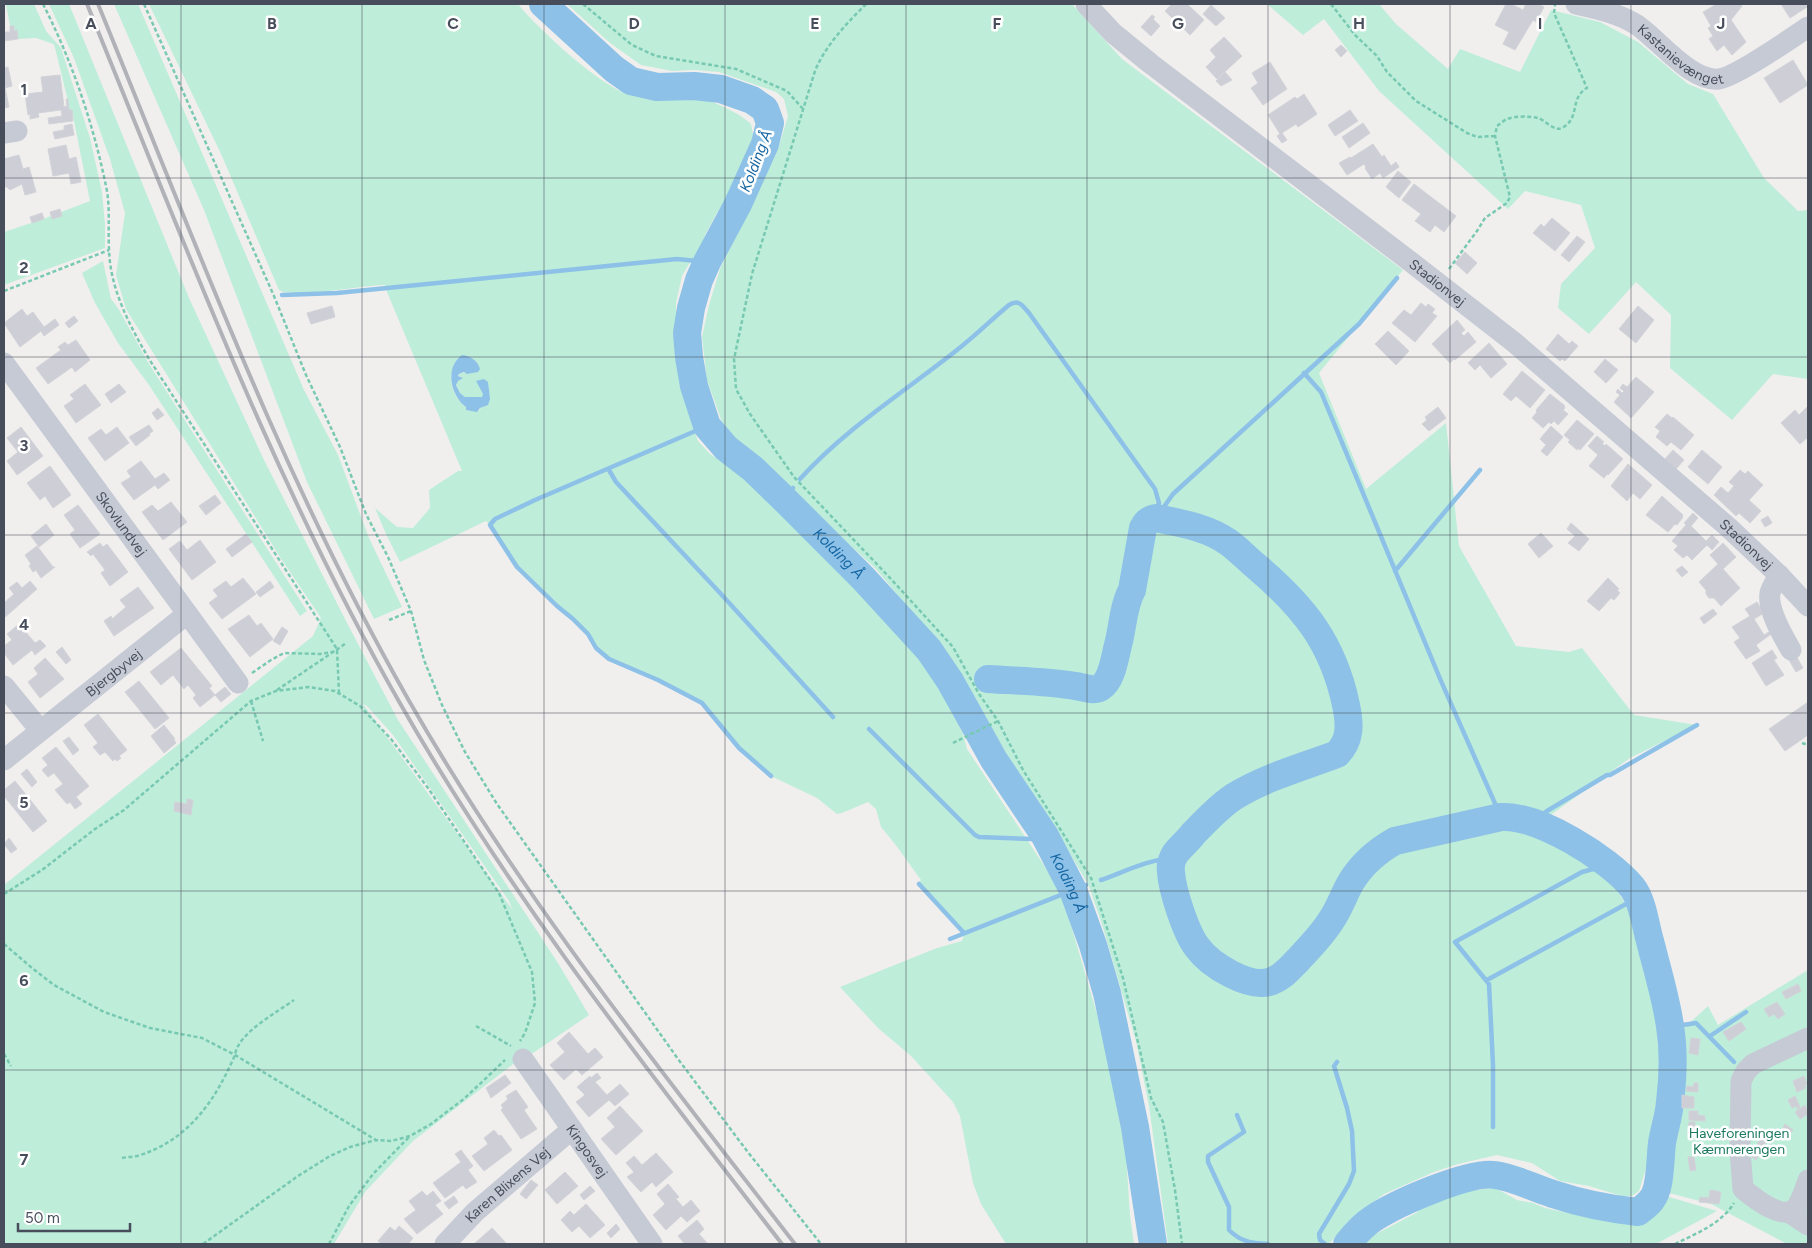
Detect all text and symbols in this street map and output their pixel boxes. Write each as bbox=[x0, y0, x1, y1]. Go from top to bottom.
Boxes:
text: A bbox=[85, 14, 97, 33]
text: B bbox=[267, 14, 277, 33]
text: C bbox=[447, 14, 459, 33]
text: D bbox=[628, 14, 640, 33]
text: E bbox=[810, 14, 820, 33]
text: F bbox=[993, 14, 1002, 33]
text: G bbox=[1172, 14, 1184, 33]
text: H bbox=[1353, 14, 1365, 33]
text: I bbox=[1538, 14, 1542, 33]
text: J bbox=[1717, 14, 1725, 33]
street label: Kastanievænget bbox=[1634, 21, 1725, 88]
text: 1 bbox=[21, 80, 27, 99]
water label: Kolding Å bbox=[736, 128, 776, 194]
street label: Stadionvej bbox=[1405, 256, 1469, 310]
text: 2 bbox=[19, 258, 29, 277]
text: 3 bbox=[20, 436, 29, 455]
street label: Skovlundvej bbox=[92, 488, 150, 560]
street label: Stadionvej bbox=[1716, 516, 1776, 574]
water label: Kolding Å bbox=[809, 524, 868, 583]
text: 4 bbox=[19, 615, 29, 634]
street label: Bjergbyvej bbox=[82, 646, 145, 701]
text: 5 bbox=[19, 793, 29, 812]
water label: Kolding Å bbox=[1046, 850, 1090, 916]
text: 6 bbox=[19, 971, 29, 990]
street label: Kingosvej bbox=[562, 1121, 611, 1181]
park label: Haveforeningen Kæmnerengen bbox=[1689, 1125, 1789, 1158]
street label: Karen Blixens Vej bbox=[461, 1144, 553, 1226]
text: 7 bbox=[20, 1150, 29, 1169]
scale bar bbox=[18, 1200, 130, 1232]
text: 50 m bbox=[25, 1209, 60, 1227]

